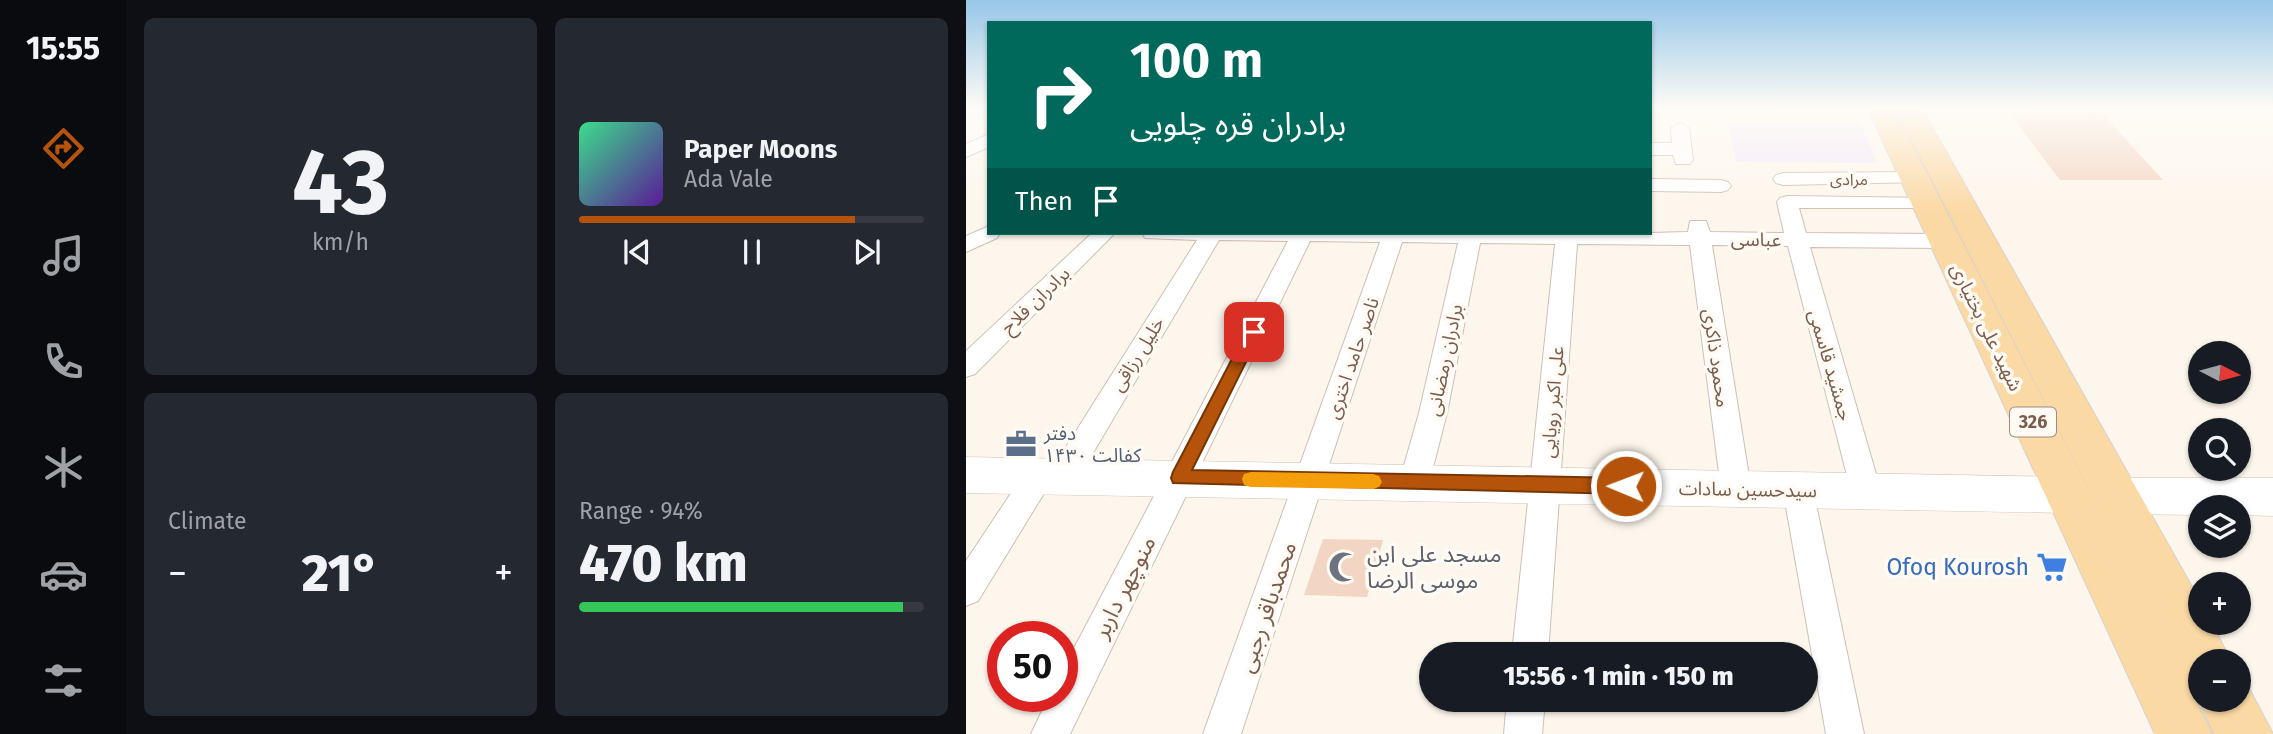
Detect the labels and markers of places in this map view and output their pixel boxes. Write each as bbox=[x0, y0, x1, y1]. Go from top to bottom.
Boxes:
pin bbox=[1224, 302, 1284, 362]
place label: دفتر کفالت ۱۴۳۰ bbox=[1043, 422, 1142, 467]
office icon: دفتر کفالت ۱۴۳۰ bbox=[1004, 427, 1038, 461]
place label: مسجد علی ابن موسی الرضا bbox=[1367, 540, 1502, 594]
mosque icon: مسجد علی ابن موسی الرضا bbox=[1327, 550, 1361, 584]
supermarket icon: Ofoq Kourosh bbox=[2035, 550, 2069, 584]
place label: Ofoq Kourosh bbox=[1886, 553, 2029, 581]

